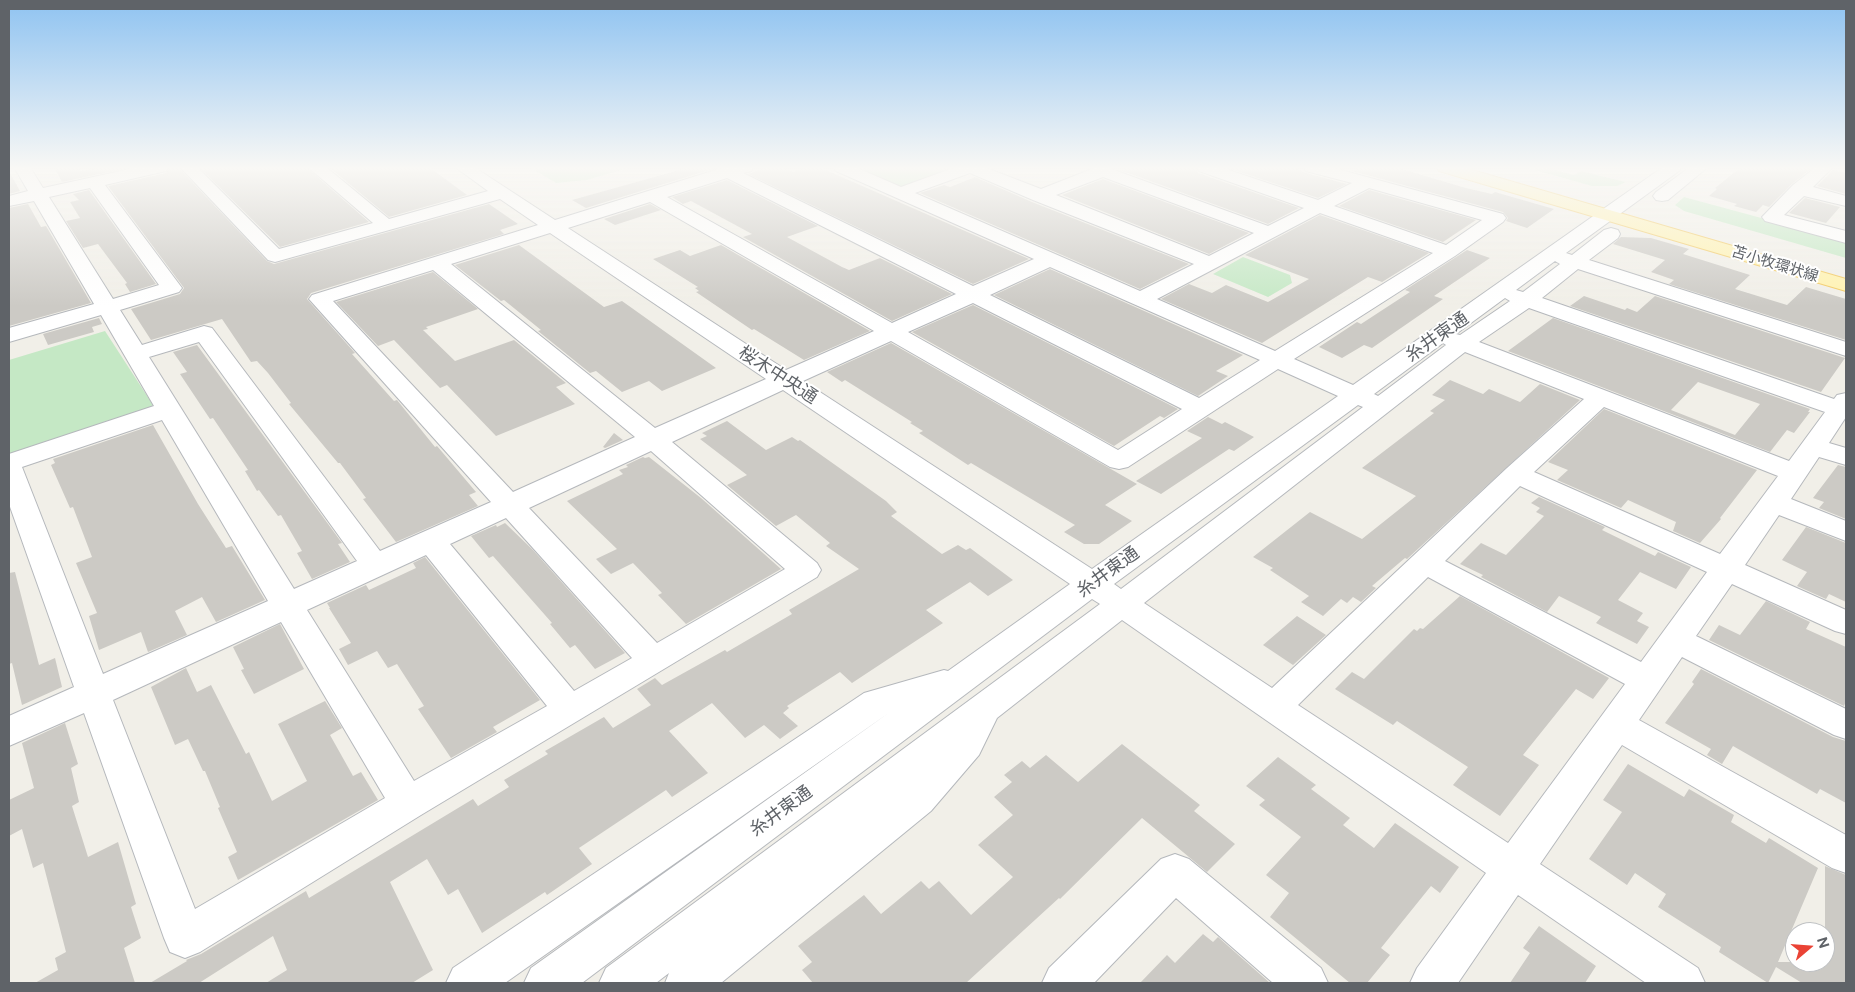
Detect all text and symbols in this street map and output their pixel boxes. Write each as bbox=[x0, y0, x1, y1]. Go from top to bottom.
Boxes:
street label: 苫小牧環状線 bbox=[1729, 242, 1821, 286]
street label: 糸井東通 bbox=[1401, 308, 1473, 366]
street label: 桜木中央通 bbox=[734, 341, 822, 409]
street label: 糸井東通 bbox=[1073, 542, 1143, 602]
street label: 糸井東通 bbox=[746, 781, 816, 841]
north arrow bbox=[1785, 922, 1835, 972]
text: N bbox=[1814, 935, 1833, 950]

